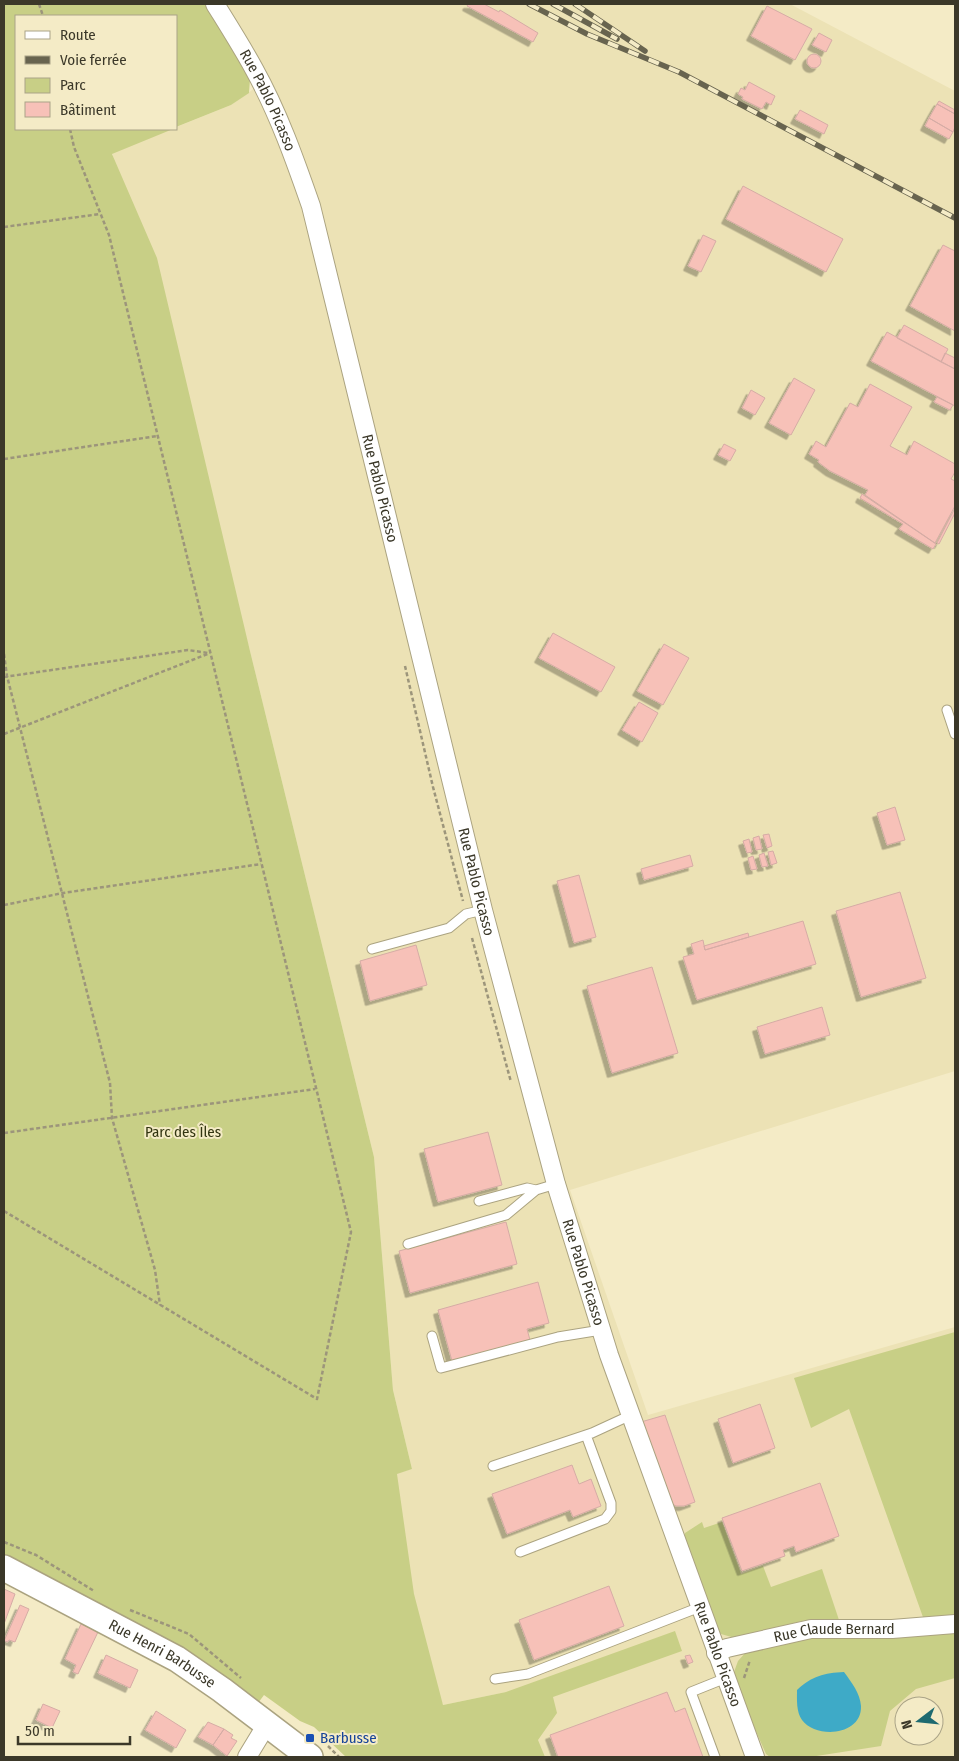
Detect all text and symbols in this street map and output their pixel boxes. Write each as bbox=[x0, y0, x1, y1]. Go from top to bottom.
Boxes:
legend bbox=[15, 15, 178, 130]
text: Route bbox=[60, 26, 96, 44]
street label: Rue Pablo Picasso bbox=[236, 46, 299, 154]
text: Voie ferrée bbox=[60, 51, 127, 69]
text: Parc bbox=[60, 76, 86, 94]
text: Bâtiment bbox=[60, 101, 116, 119]
street label: Rue Pablo Picasso bbox=[358, 433, 402, 544]
street label: Rue Pablo Picasso bbox=[454, 826, 498, 938]
park label: Parc des Îles bbox=[145, 1123, 221, 1141]
street label: Rue Pablo Picasso bbox=[558, 1217, 608, 1328]
street label: Rue Pablo Picasso bbox=[690, 1599, 745, 1709]
street label: Rue Henri Barbusse bbox=[106, 1616, 219, 1692]
street label: Rue Claude Bernard bbox=[772, 1620, 895, 1646]
north arrow bbox=[894, 1696, 944, 1746]
scale bar bbox=[18, 1714, 130, 1746]
text: N bbox=[898, 1718, 916, 1731]
text: 50 m bbox=[25, 1722, 55, 1740]
place label: Barbusse bbox=[320, 1729, 377, 1747]
marker: Barbusse bbox=[304, 1732, 316, 1744]

